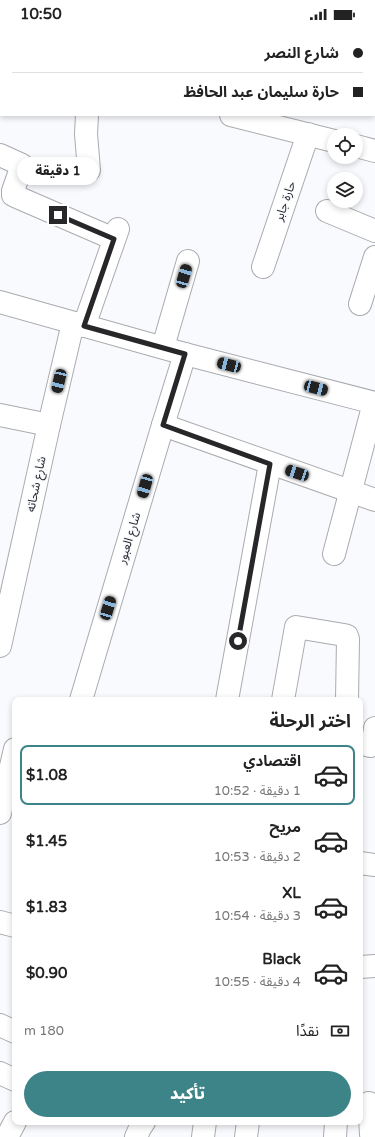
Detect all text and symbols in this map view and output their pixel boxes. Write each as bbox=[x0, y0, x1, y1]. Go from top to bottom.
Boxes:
text: 10:50 bbox=[20, 5, 62, 23]
text: شارع النصر bbox=[265, 44, 339, 62]
text: حارة سليمان عبد الحافظ bbox=[183, 83, 339, 101]
map controls bbox=[327, 128, 363, 208]
button: locate bbox=[327, 128, 363, 164]
callout: 1 دقيقة bbox=[17, 157, 99, 185]
text: 1 دقيقة bbox=[35, 163, 81, 179]
button: layers bbox=[327, 172, 363, 208]
street label: حارة جابر bbox=[271, 179, 298, 224]
route end bbox=[49, 206, 67, 224]
car bbox=[175, 263, 193, 289]
car bbox=[216, 356, 242, 374]
car bbox=[50, 368, 68, 394]
car bbox=[303, 379, 329, 397]
street label: شارع شحاته bbox=[23, 455, 51, 513]
car bbox=[284, 464, 310, 482]
car bbox=[136, 473, 154, 499]
street label: شارع العبور bbox=[114, 511, 145, 567]
car bbox=[99, 595, 117, 621]
route start bbox=[229, 632, 247, 650]
text: اختر الرحلة bbox=[269, 710, 351, 732]
text: اقتصادي bbox=[243, 752, 301, 770]
icon: car bbox=[313, 757, 349, 793]
text: $1.08 bbox=[26, 766, 67, 784]
text: 1 دقيقة · 10:52 bbox=[214, 783, 301, 799]
text: مريح bbox=[269, 818, 301, 836]
icon: car bbox=[313, 823, 349, 859]
text: $1.45 bbox=[26, 832, 67, 850]
text: 2 دقيقة · 10:53 bbox=[214, 849, 301, 865]
text: XL bbox=[282, 884, 301, 902]
icon: car bbox=[313, 889, 349, 925]
text: $1.83 bbox=[26, 898, 67, 916]
text: 3 دقيقة · 10:54 bbox=[214, 908, 301, 924]
text: Black bbox=[262, 950, 301, 968]
icon: car bbox=[313, 955, 349, 991]
text: $0.90 bbox=[26, 964, 67, 982]
text: 4 دقيقة · 10:55 bbox=[214, 974, 301, 990]
icon: cash bbox=[329, 1020, 351, 1042]
text: نقدًا bbox=[296, 1022, 319, 1040]
text: 180 m bbox=[24, 1023, 64, 1039]
button: تأكيد bbox=[24, 1071, 351, 1117]

